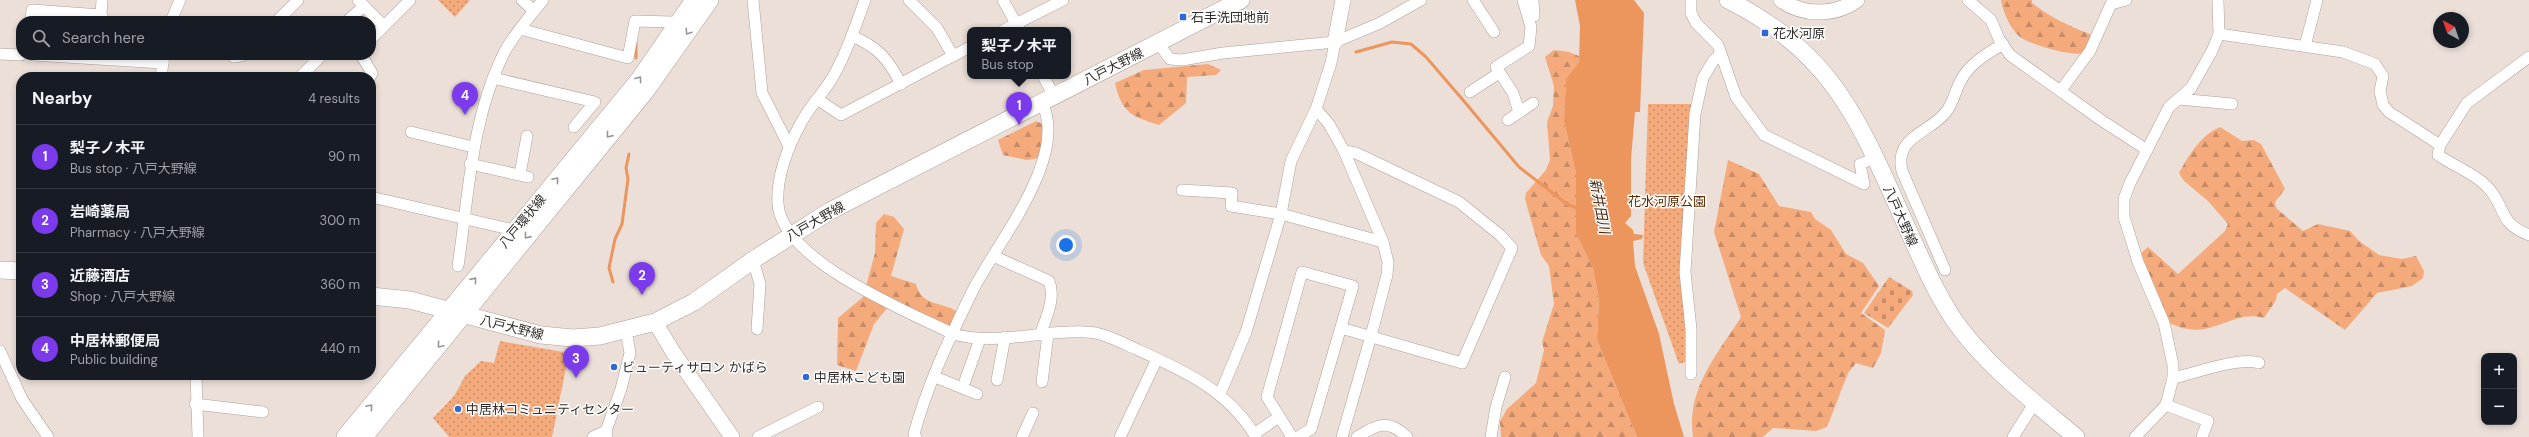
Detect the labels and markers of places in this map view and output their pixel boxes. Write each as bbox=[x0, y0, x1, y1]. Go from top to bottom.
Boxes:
place label: 石手洗団地前 bbox=[1191, 9, 1269, 26]
marker: 石手洗団地前 bbox=[1178, 12, 1188, 22]
place label: 花水河原 bbox=[1773, 25, 1825, 42]
marker: 花水河原 bbox=[1760, 28, 1770, 38]
pin: 4 bbox=[452, 82, 478, 115]
pin: 1 bbox=[1006, 92, 1032, 125]
pin: 2 bbox=[629, 262, 655, 295]
pin: 3 bbox=[563, 345, 589, 378]
place label: ビューティサロン かばら bbox=[622, 359, 768, 376]
marker: ビューティサロン かばら bbox=[609, 362, 619, 372]
place label: 中居林こども園 bbox=[814, 369, 905, 386]
marker: 中居林こども園 bbox=[801, 372, 811, 382]
place label: 中居林コミュニティセンター bbox=[466, 401, 634, 418]
marker: 中居林コミュニティセンター bbox=[453, 404, 463, 414]

